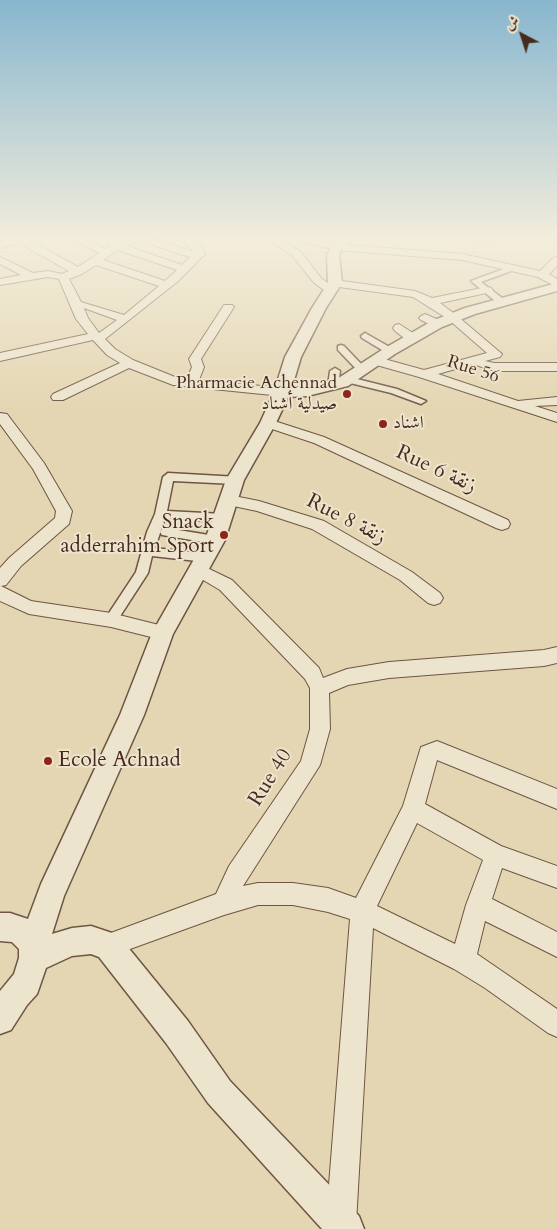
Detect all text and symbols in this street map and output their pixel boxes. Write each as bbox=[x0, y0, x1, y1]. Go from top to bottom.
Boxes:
north arrow bbox=[497, 10, 547, 60]
text: ش bbox=[501, 11, 523, 35]
street label: Rue 56 bbox=[444, 351, 502, 389]
place label: Pharmacie Achennad صيدلية أشناد bbox=[176, 373, 337, 416]
marker: Pharmacie Achennad صيدلية أشناد bbox=[341, 388, 353, 400]
place label: اشناد bbox=[393, 413, 424, 435]
marker: اشناد bbox=[377, 418, 389, 430]
street label: Rue 6 زنقة bbox=[392, 440, 480, 500]
street label: Rue 8 زنقة bbox=[302, 489, 390, 551]
place label: Snack adderrahim Sport bbox=[60, 510, 214, 560]
marker: Snack adderrahim Sport bbox=[218, 529, 230, 541]
street label: Rue 40 bbox=[244, 745, 298, 811]
place label: Ecole Achnad bbox=[58, 748, 181, 774]
marker: Ecole Achnad bbox=[42, 755, 54, 767]

